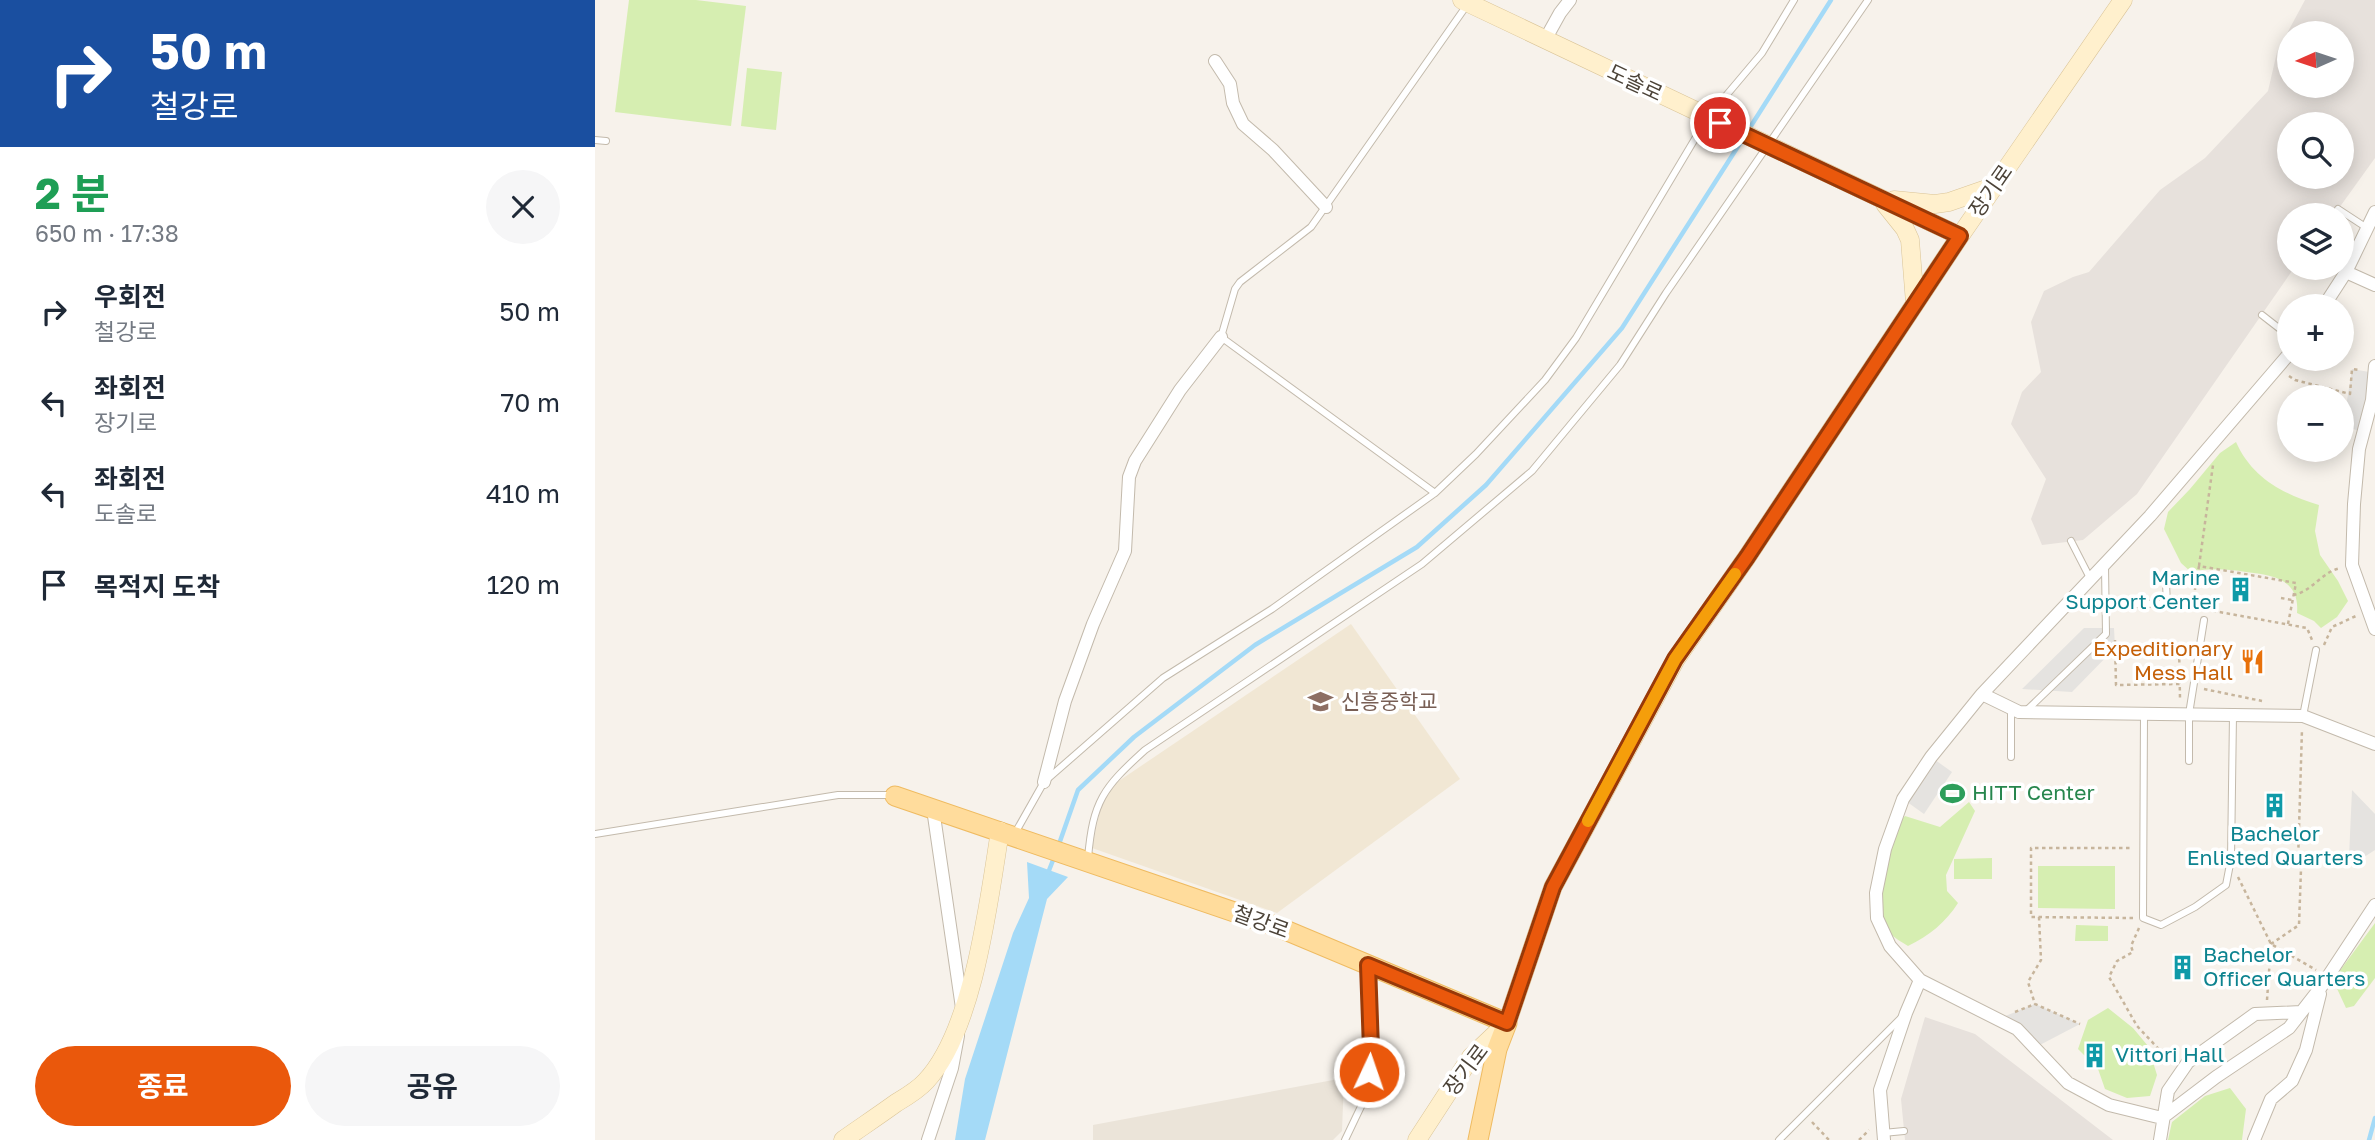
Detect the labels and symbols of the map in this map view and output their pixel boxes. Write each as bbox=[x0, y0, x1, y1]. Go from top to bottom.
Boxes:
north arrow bbox=[2277, 21, 2354, 98]
street label: 도솔로 bbox=[1604, 58, 1667, 106]
pin bbox=[1690, 93, 1750, 153]
street label: 장기로 bbox=[1963, 159, 2017, 222]
place label: Marine Support Center bbox=[2065, 564, 2220, 614]
building icon: Marine Support Center bbox=[2226, 576, 2254, 604]
place label: Expeditionary Mess Hall bbox=[2093, 635, 2233, 685]
restaurant icon: Expeditionary Mess Hall bbox=[2239, 647, 2267, 675]
school or university icon: 신흥중학교 bbox=[1307, 688, 1335, 716]
place label: 신흥중학교 bbox=[1341, 688, 1438, 714]
sports icon: HITT Center bbox=[1938, 779, 1966, 807]
place label: HITT Center bbox=[1972, 779, 2095, 805]
building icon: Bachelor Enlisted Quarters bbox=[2261, 791, 2289, 819]
place label: Bachelor Enlisted Quarters bbox=[2187, 820, 2363, 870]
street label: 철강로 bbox=[1230, 899, 1293, 943]
place label: Bachelor Officer Quarters bbox=[2203, 941, 2365, 991]
building icon: Bachelor Officer Quarters bbox=[2169, 953, 2197, 981]
position arrow bbox=[1332, 1035, 1406, 1109]
street label: 장기로 bbox=[1437, 1038, 1493, 1100]
building icon: Vittori Hall bbox=[2081, 1041, 2109, 1069]
place label: Vittori Hall bbox=[2115, 1041, 2224, 1067]

